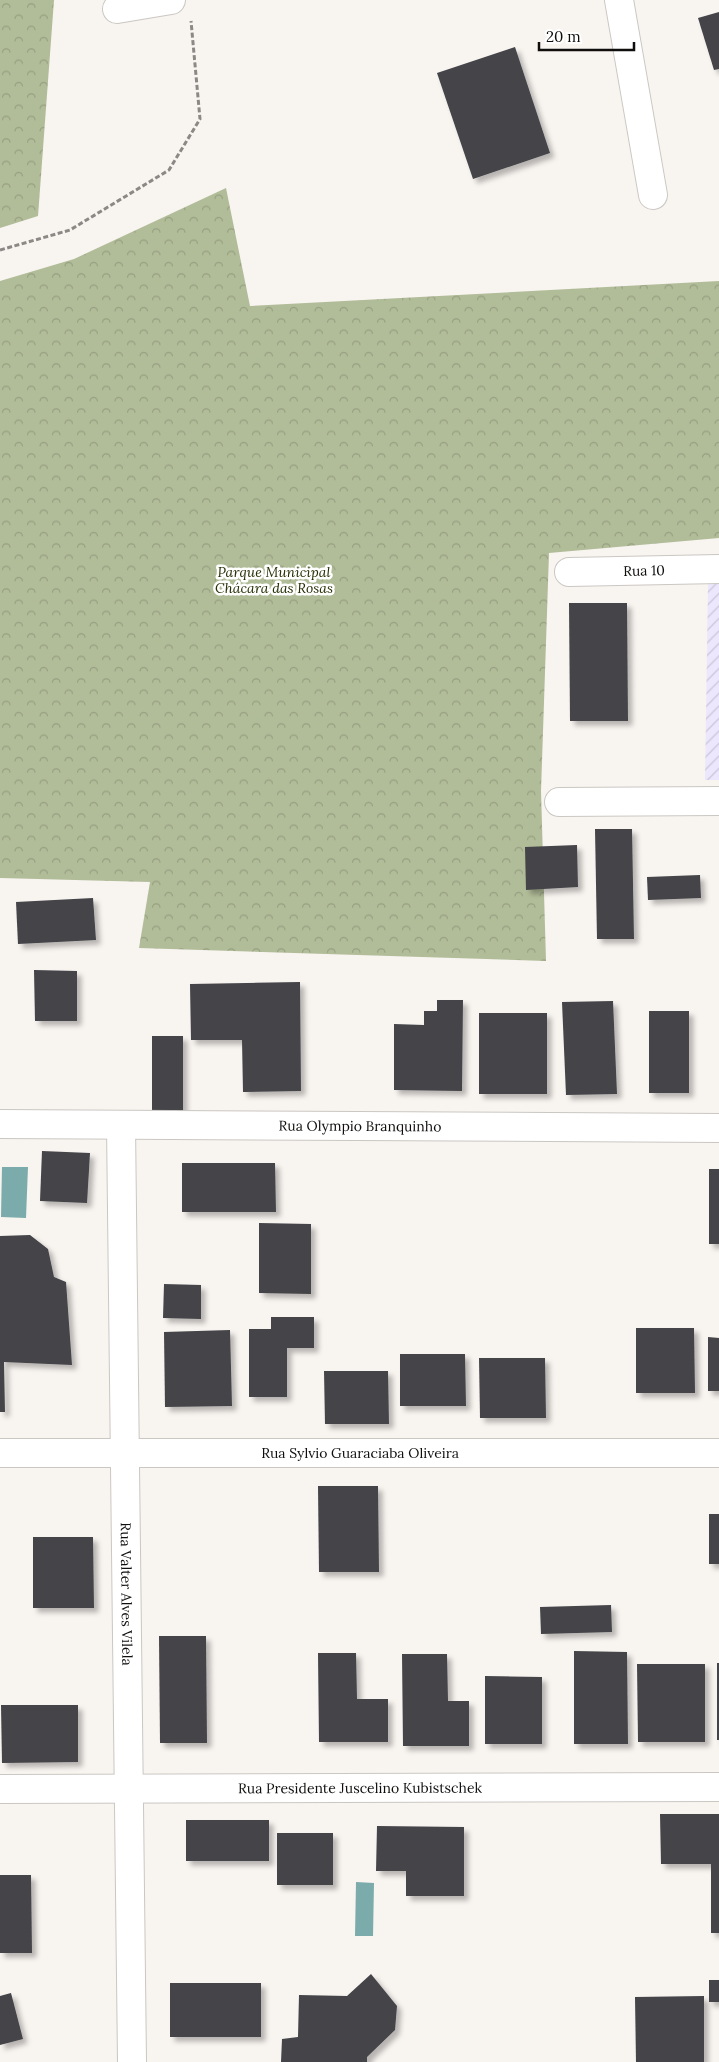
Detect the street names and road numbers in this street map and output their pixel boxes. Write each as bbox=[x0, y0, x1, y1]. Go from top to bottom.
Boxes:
street label: Rua 10 bbox=[623, 561, 665, 580]
street label: Rua Olympio Branquinho bbox=[279, 1117, 441, 1135]
street label: Rua Sylvio Guaraciaba Oliveira bbox=[261, 1444, 459, 1462]
street label: Rua Valter Alves Vilela bbox=[117, 1522, 136, 1666]
street label: Rua Presidente Juscelino Kubistschek bbox=[238, 1779, 483, 1797]

